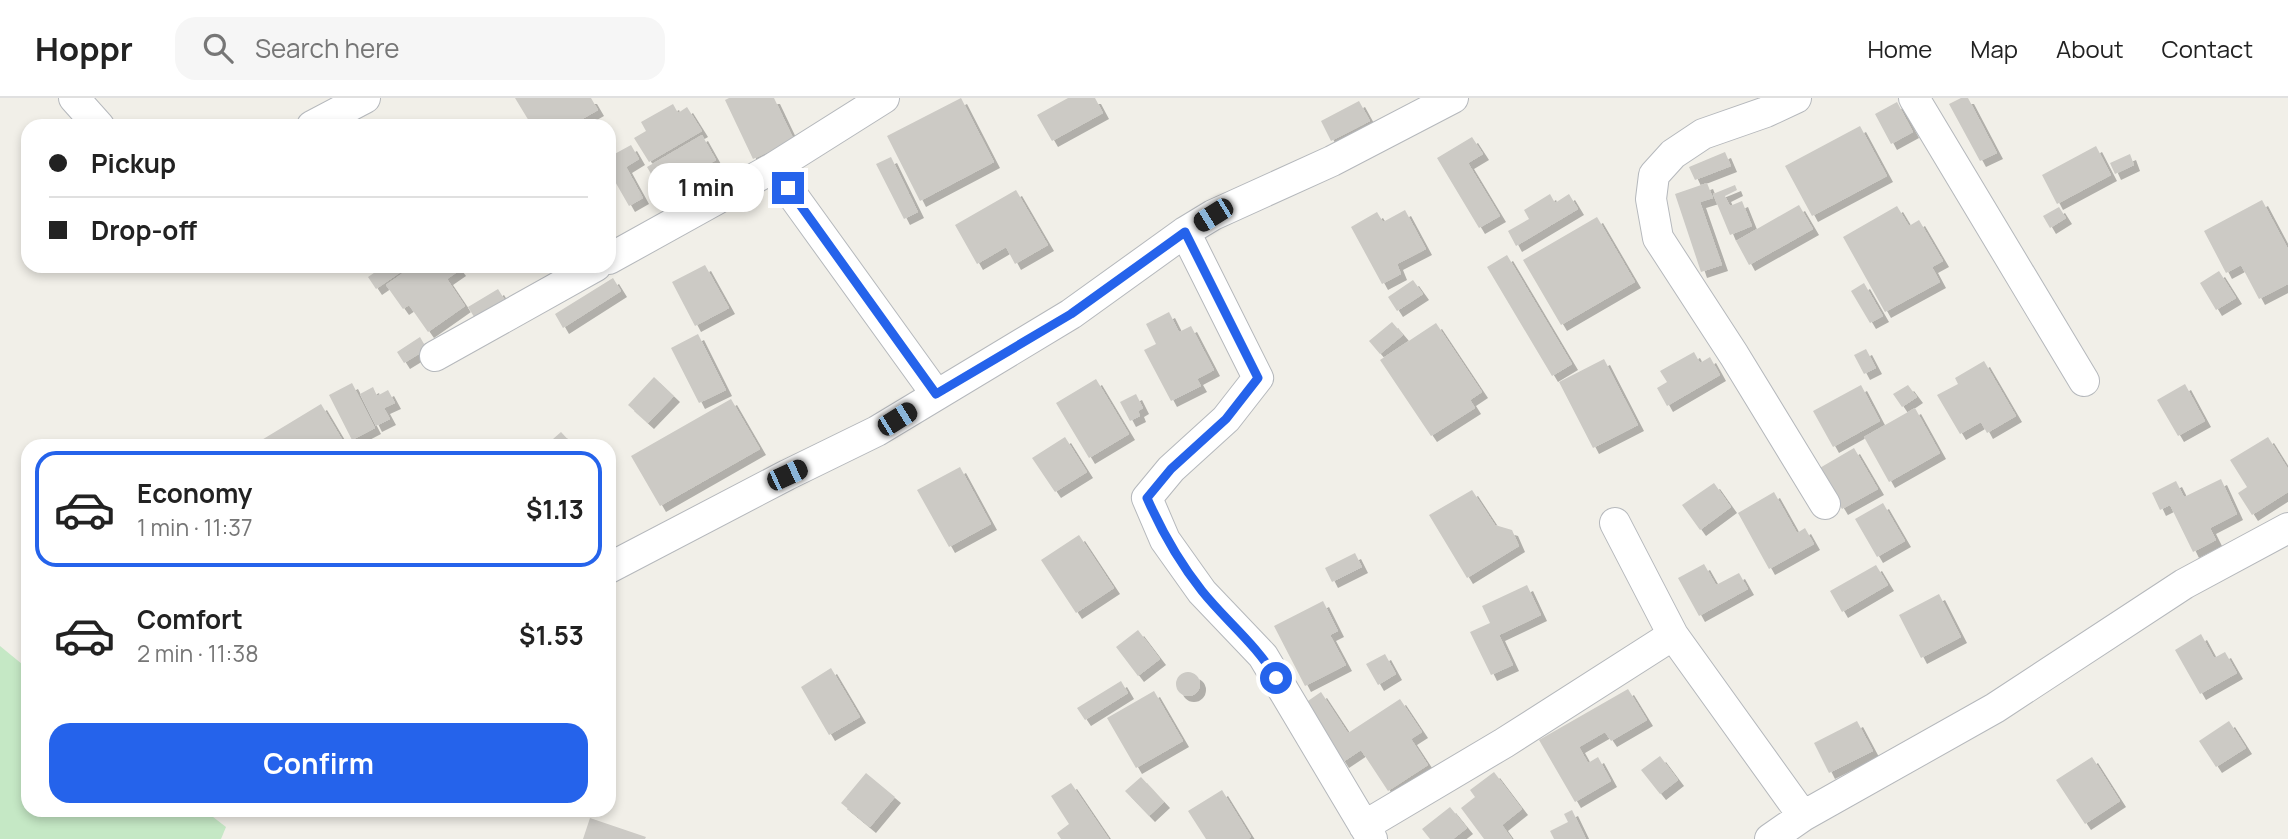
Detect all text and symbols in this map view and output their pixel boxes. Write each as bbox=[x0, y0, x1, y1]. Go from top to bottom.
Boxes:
search box bbox=[175, 17, 665, 80]
text: Hoppr bbox=[35, 26, 133, 71]
icon: search bbox=[199, 29, 237, 67]
text: Search here bbox=[255, 30, 400, 66]
text: Home bbox=[1867, 32, 1932, 65]
text: Map bbox=[1970, 32, 2018, 65]
text: About bbox=[2056, 32, 2124, 65]
text: Contact bbox=[2162, 32, 2253, 65]
text: Pickup bbox=[91, 145, 176, 181]
callout: 1 min bbox=[648, 164, 764, 212]
text: 1 min bbox=[678, 171, 734, 203]
route end bbox=[772, 172, 804, 204]
car bbox=[1190, 195, 1237, 235]
text: Drop-off bbox=[91, 212, 197, 248]
car bbox=[874, 399, 921, 439]
car bbox=[764, 457, 811, 493]
text: Economy bbox=[137, 475, 252, 511]
icon: car bbox=[53, 478, 116, 541]
text: $1.13 bbox=[526, 491, 584, 527]
text: 1 min · 11:37 bbox=[137, 511, 253, 543]
text: Comfort bbox=[137, 601, 243, 637]
icon: car bbox=[53, 604, 116, 667]
text: $1.53 bbox=[519, 617, 584, 653]
text: 2 min · 11:38 bbox=[137, 637, 259, 669]
route start bbox=[1260, 662, 1292, 694]
button: Confirm bbox=[49, 723, 588, 803]

